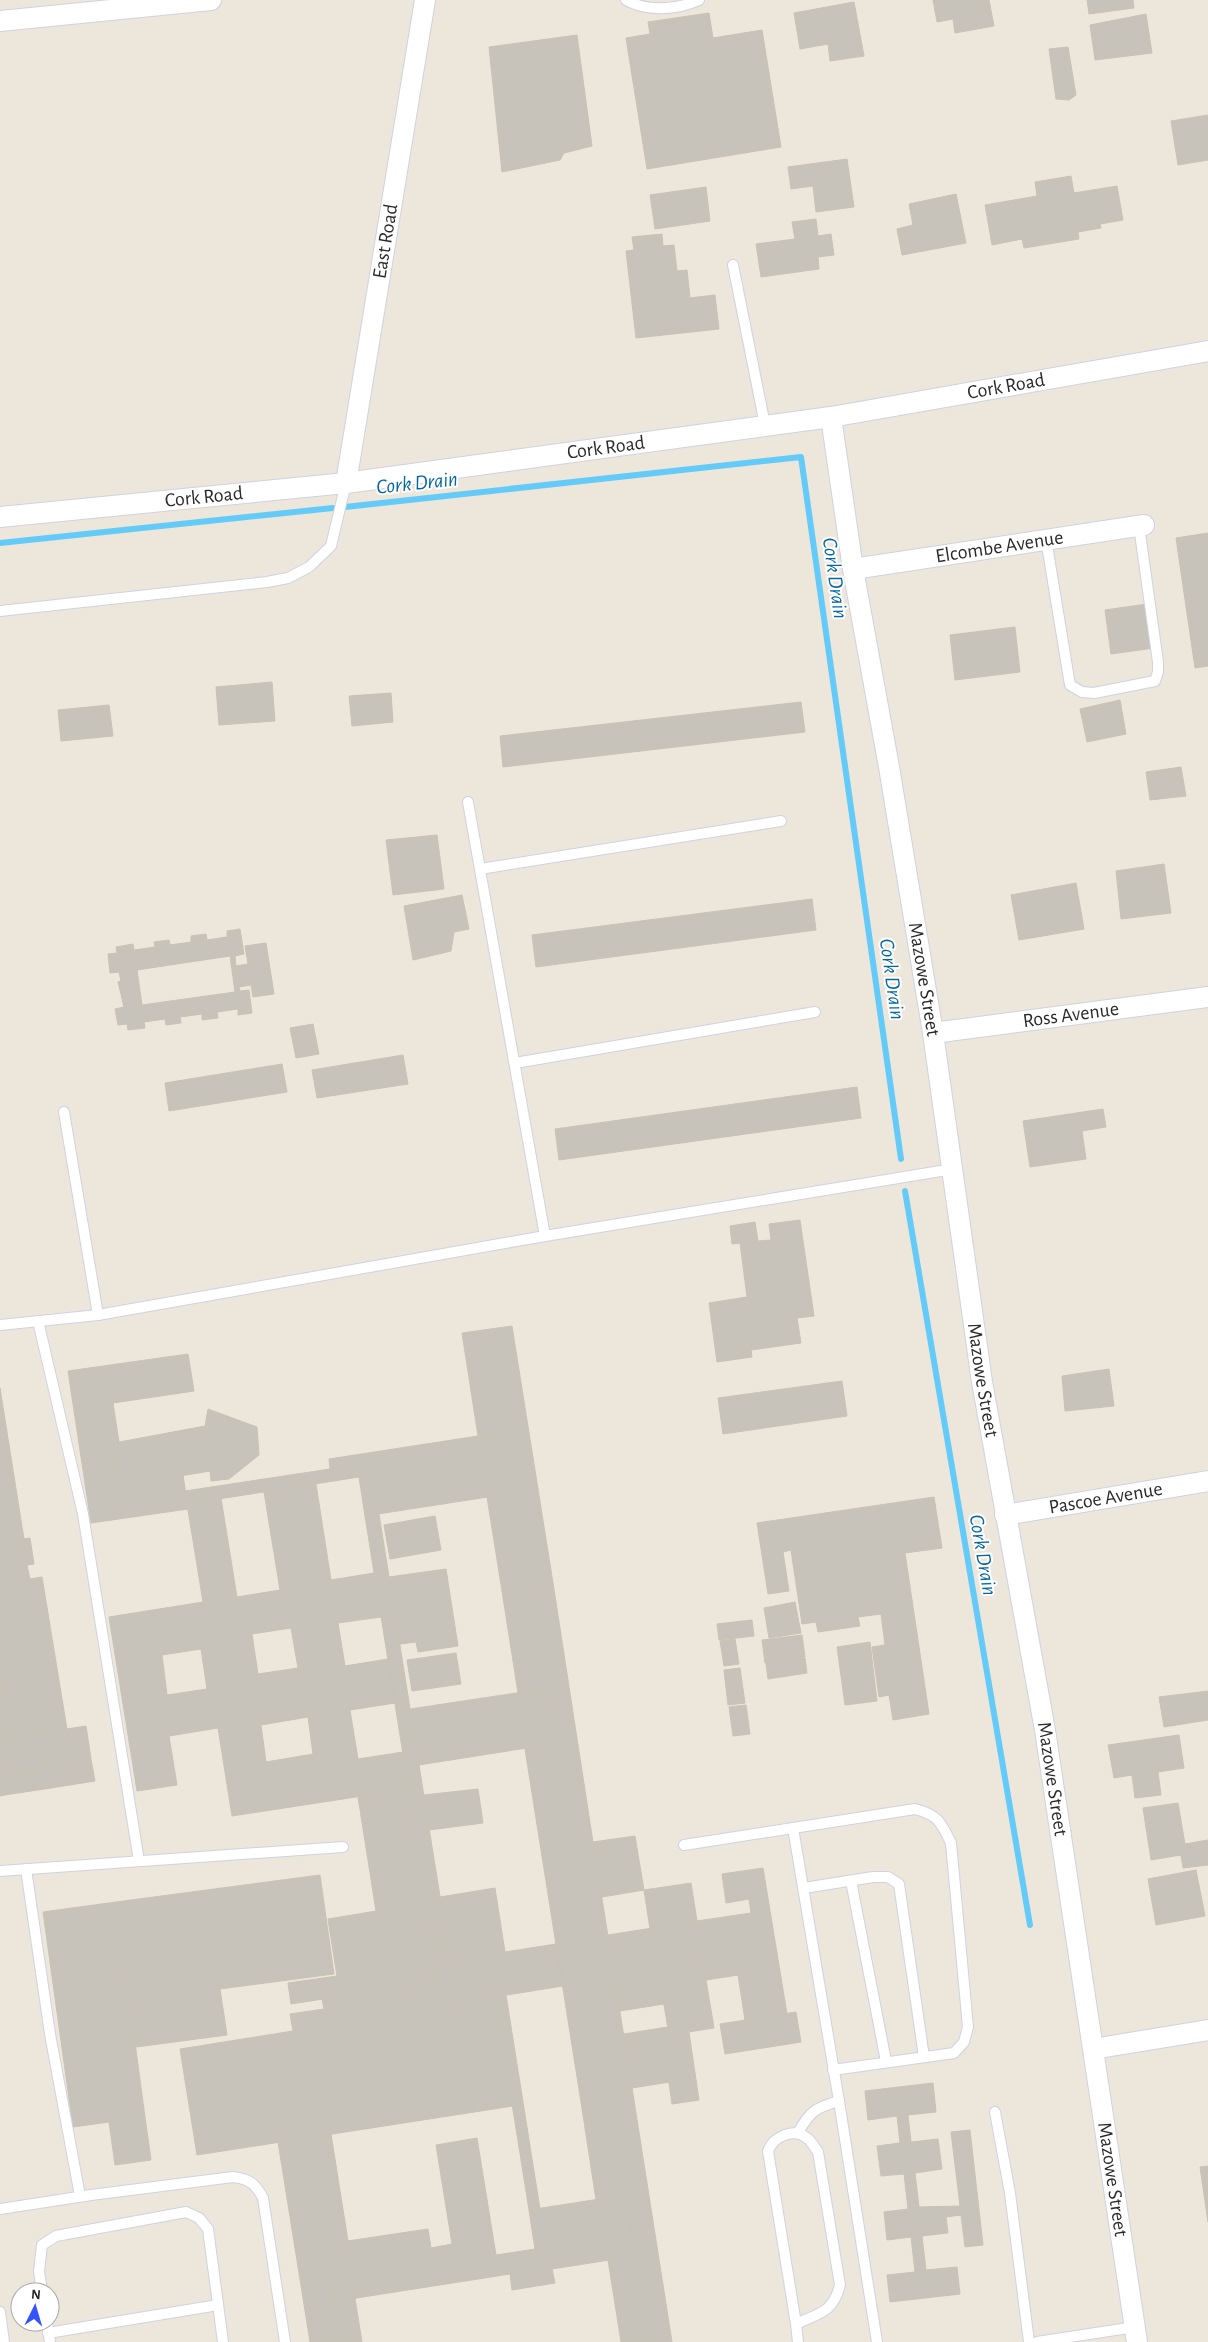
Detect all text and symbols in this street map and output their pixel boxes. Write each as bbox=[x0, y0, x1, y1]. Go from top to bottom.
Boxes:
street label: East Road bbox=[370, 202, 402, 280]
street label: Cork Road bbox=[966, 370, 1047, 403]
street label: Cork Road bbox=[566, 432, 646, 463]
water label: Cork Drain bbox=[375, 468, 459, 498]
street label: Cork Road bbox=[164, 483, 244, 511]
street label: Elcombe Avenue bbox=[934, 527, 1065, 566]
water label: Cork Drain bbox=[819, 536, 851, 620]
street label: Mazowe Street bbox=[905, 921, 943, 1038]
water label: Cork Drain bbox=[876, 937, 908, 1021]
street label: Ross Avenue bbox=[1022, 999, 1120, 1031]
street label: Mazowe Street bbox=[964, 1322, 1002, 1439]
street label: Pascoe Avenue bbox=[1047, 1479, 1164, 1518]
water label: Cork Drain bbox=[966, 1513, 1000, 1597]
street label: Mazowe Street bbox=[1034, 1720, 1071, 1838]
street label: Mazowe Street bbox=[1094, 2121, 1131, 2239]
north arrow bbox=[10, 2282, 60, 2332]
text: N bbox=[31, 2288, 42, 2302]

